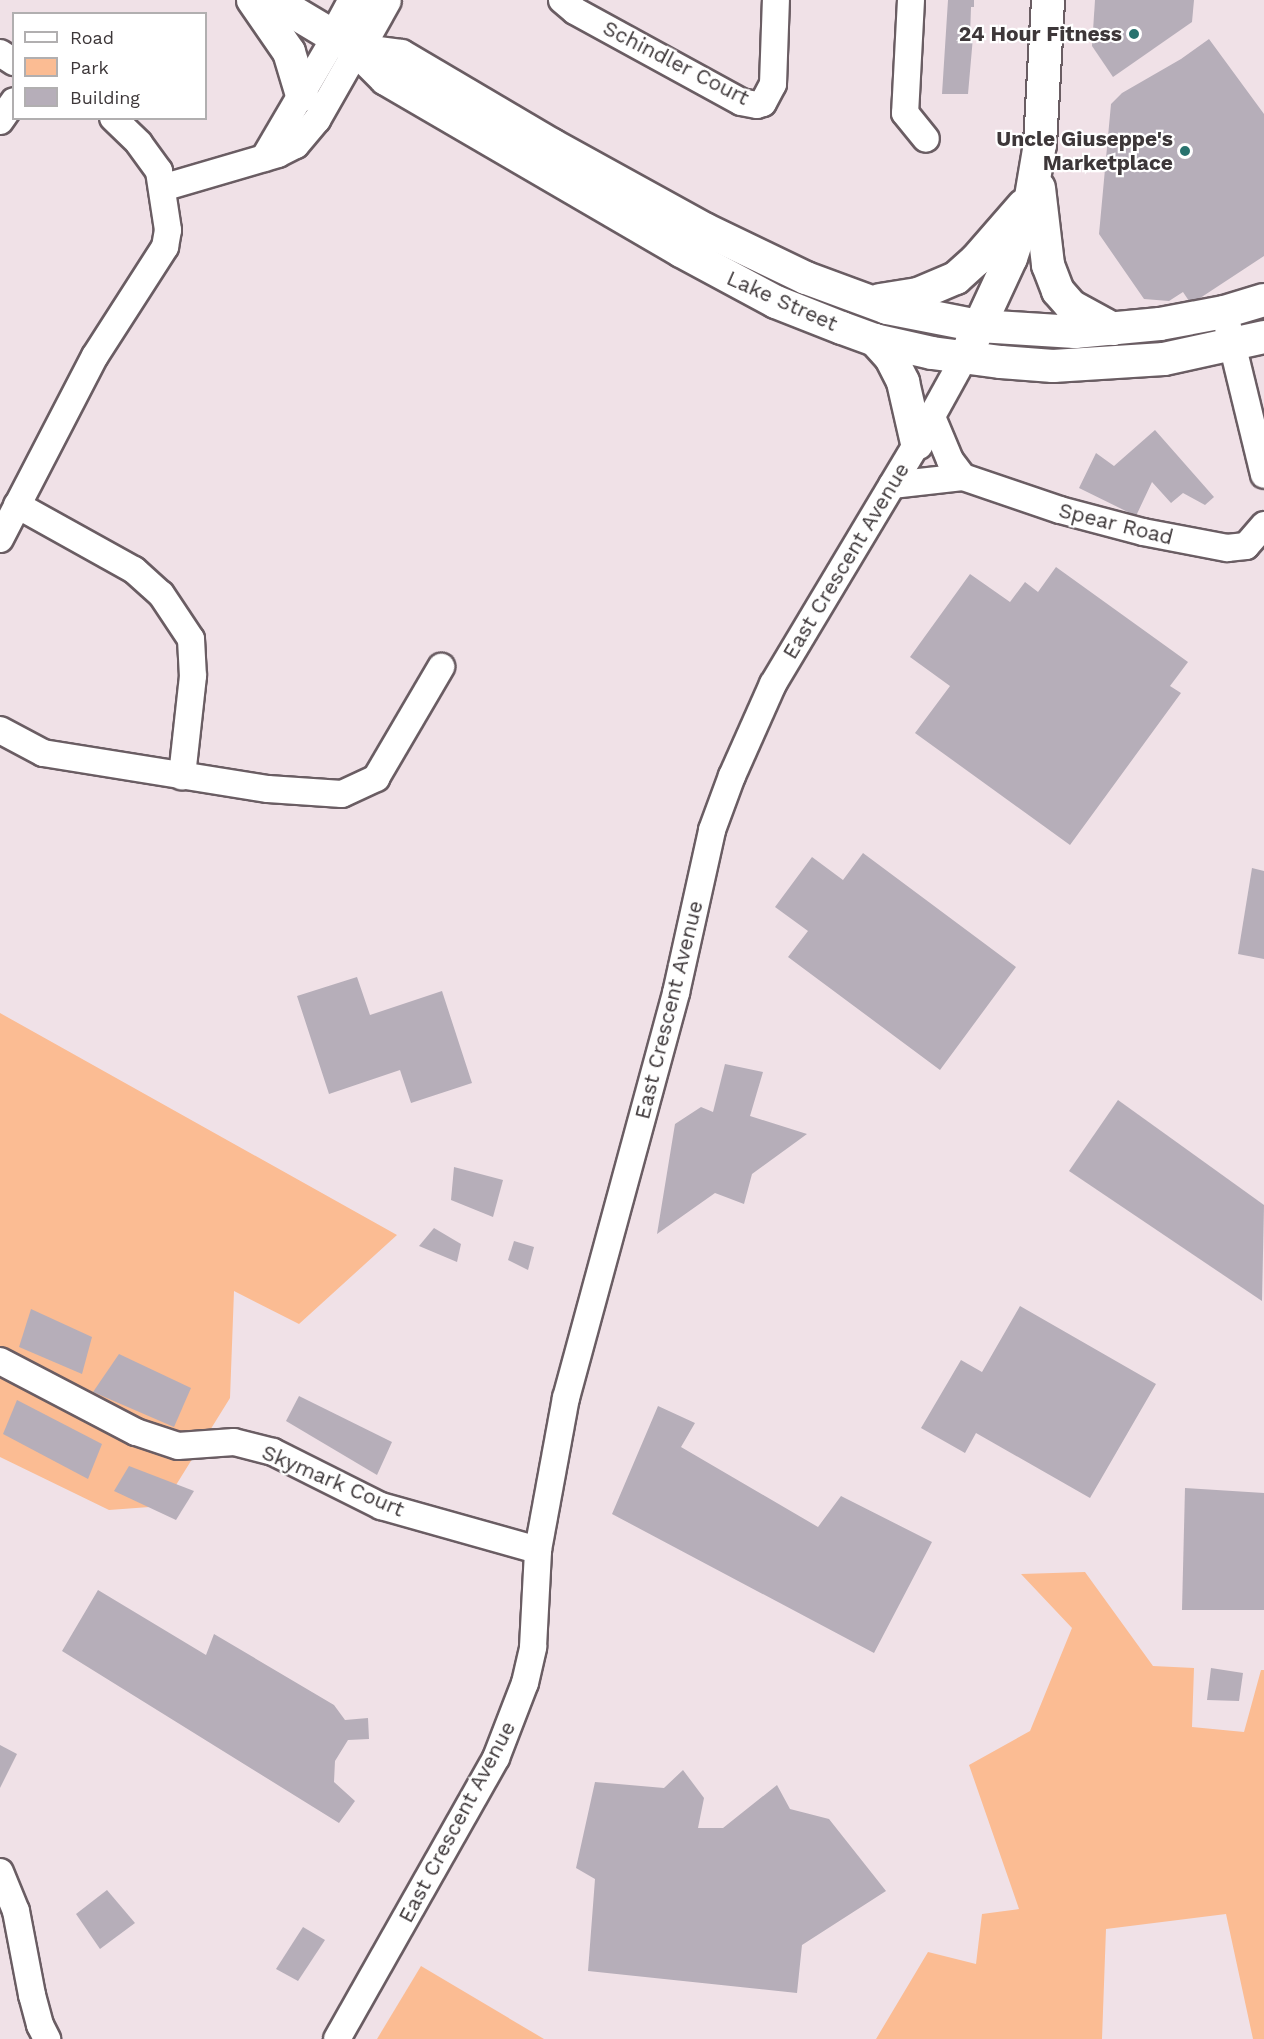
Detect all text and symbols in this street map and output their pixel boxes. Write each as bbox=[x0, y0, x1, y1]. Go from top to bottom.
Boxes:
legend bbox=[12, 12, 207, 120]
street label: Schindler Court bbox=[599, 15, 753, 111]
place label: 24 Hour Fitness bbox=[958, 21, 1122, 47]
text: Road bbox=[70, 27, 114, 48]
marker: 24 Hour Fitness bbox=[1127, 27, 1141, 41]
text: Park bbox=[70, 57, 109, 78]
text: Building bbox=[70, 87, 140, 108]
place label: Uncle Giuseppe's Marketplace bbox=[996, 126, 1173, 176]
marker: Uncle Giuseppe's Marketplace bbox=[1178, 144, 1192, 158]
street label: Lake Street bbox=[723, 265, 841, 337]
street label: East Crescent Avenue bbox=[777, 458, 915, 664]
street label: Spear Road bbox=[1056, 498, 1176, 550]
street label: East Crescent Avenue bbox=[630, 898, 708, 1122]
street label: Skymark Court bbox=[258, 1440, 408, 1522]
street label: East Crescent Avenue bbox=[393, 1717, 521, 1927]

